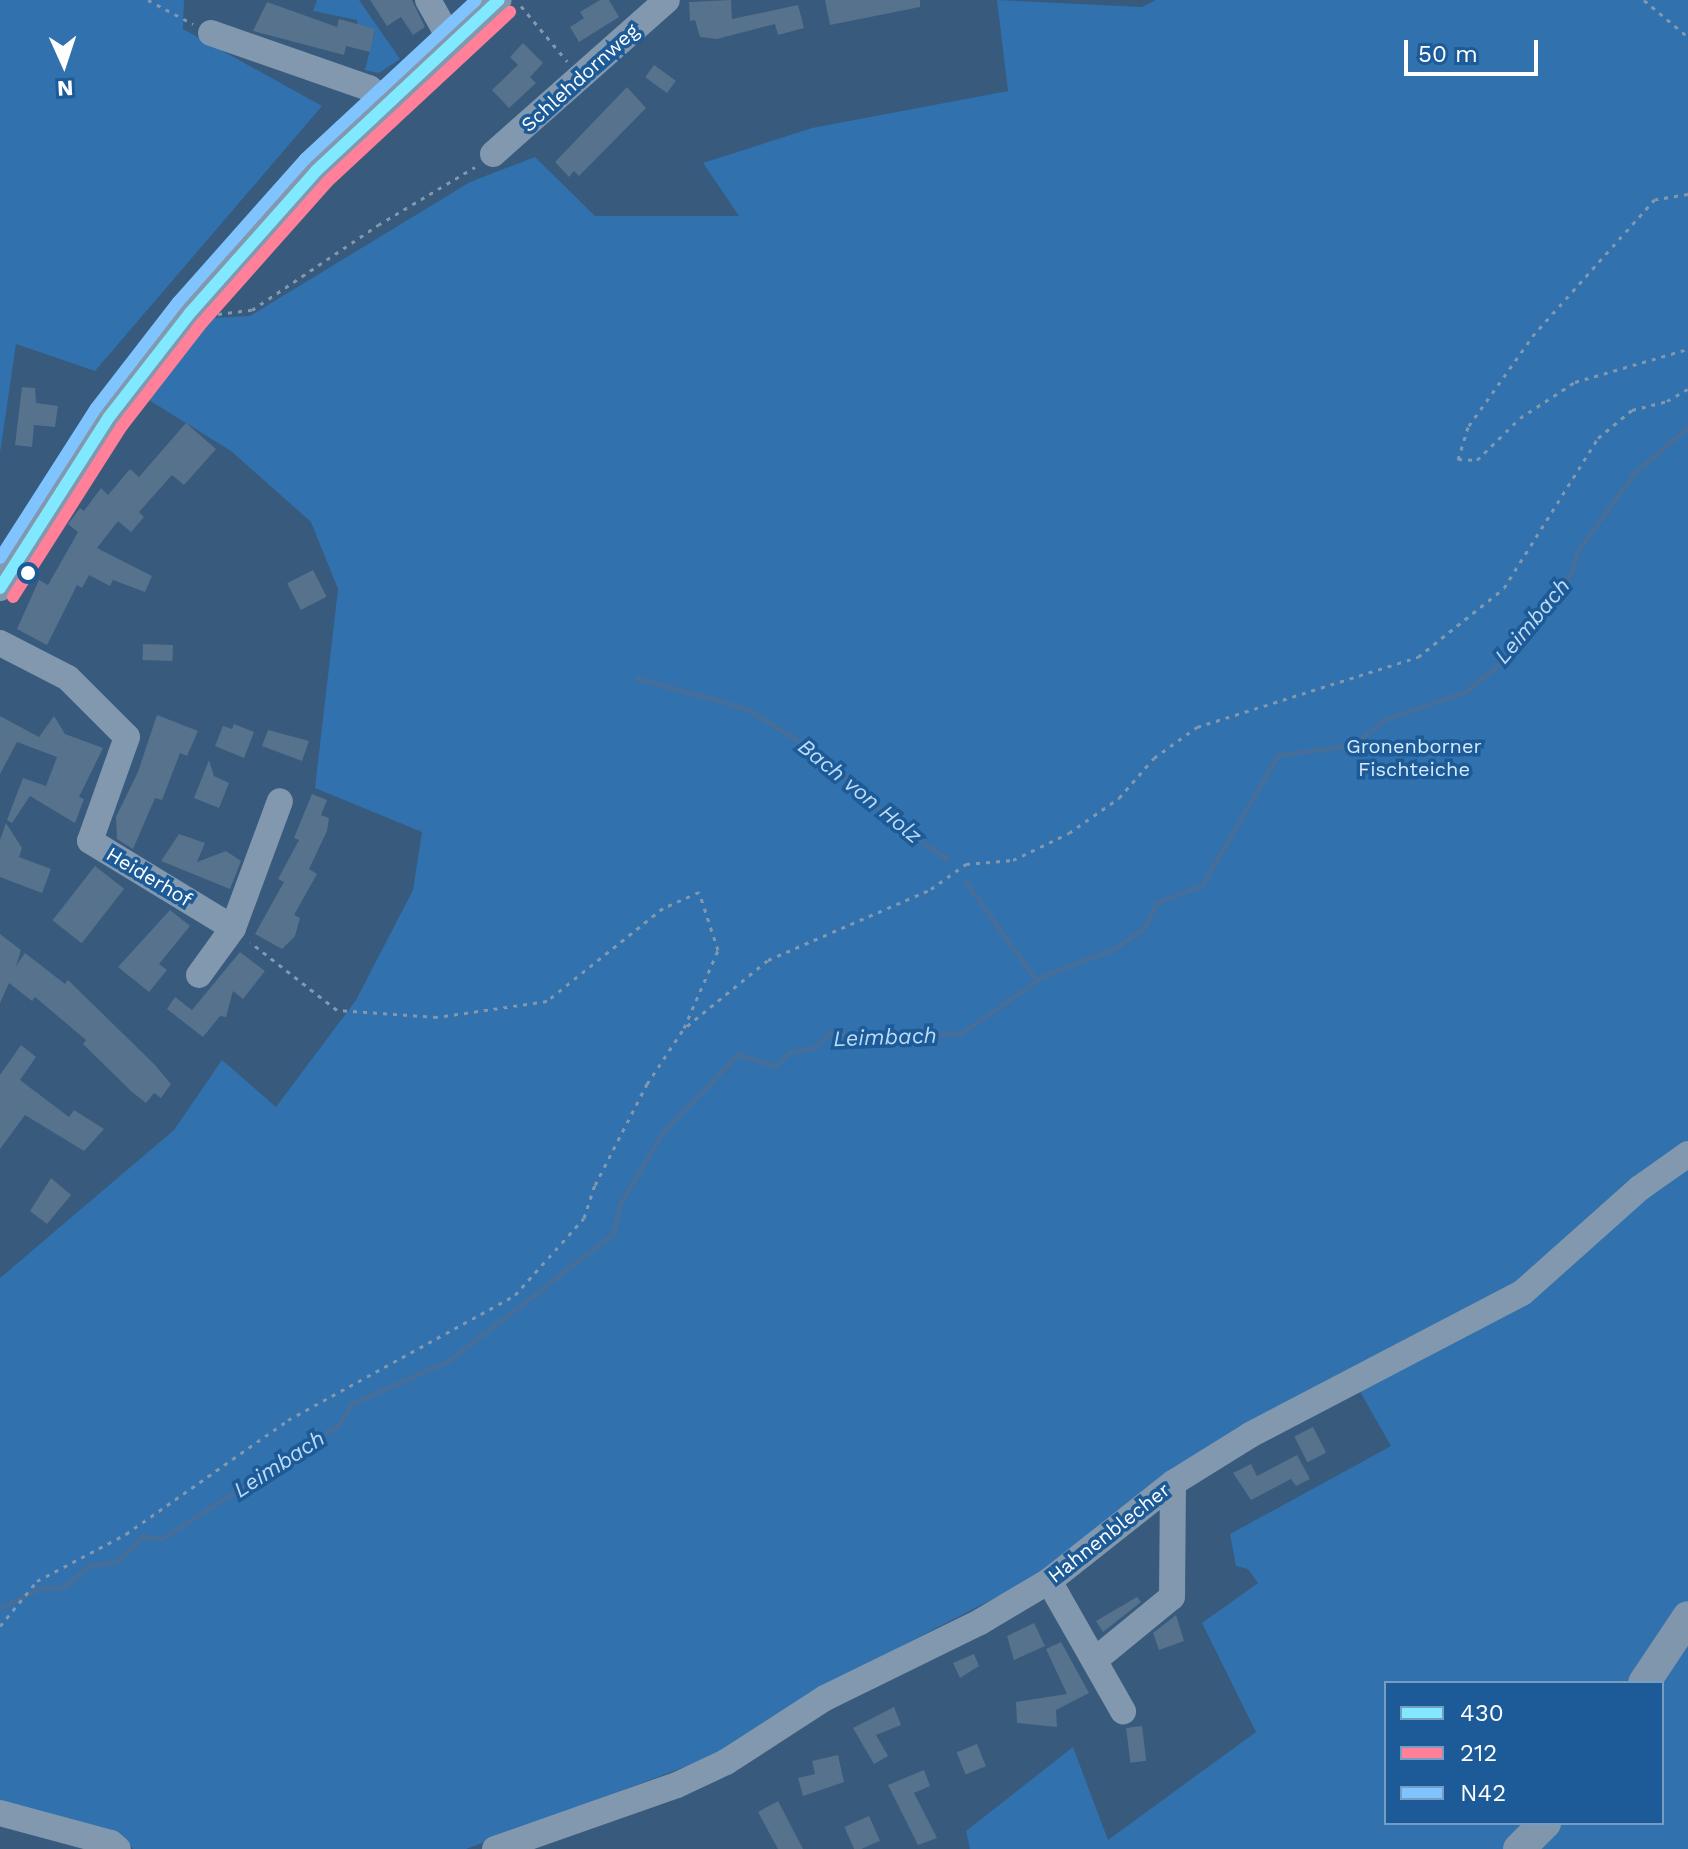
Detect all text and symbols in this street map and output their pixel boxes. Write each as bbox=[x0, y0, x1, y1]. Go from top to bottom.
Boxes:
street label: Schlehdornweg bbox=[516, 19, 644, 137]
north arrow bbox=[24, 24, 104, 104]
scale bar bbox=[1408, 24, 1542, 74]
text: 50 m bbox=[1418, 40, 1478, 68]
text: N bbox=[56, 76, 74, 101]
unlabelled marker bbox=[20, 565, 36, 581]
water label: Leimbach bbox=[1489, 573, 1575, 669]
water label: Bach von Holz bbox=[793, 733, 927, 849]
park label: Gronenborner Fischteiche bbox=[1346, 734, 1482, 781]
street label: Heiderhof bbox=[102, 842, 196, 912]
water label: Leimbach bbox=[833, 1022, 937, 1052]
water label: Leimbach bbox=[228, 1425, 330, 1503]
street label: Hahnenblecher bbox=[1043, 1478, 1175, 1588]
legend bbox=[1384, 1681, 1664, 1825]
text: 430 bbox=[1460, 1699, 1504, 1727]
text: 212 bbox=[1460, 1739, 1497, 1767]
text: N42 bbox=[1460, 1779, 1506, 1807]

